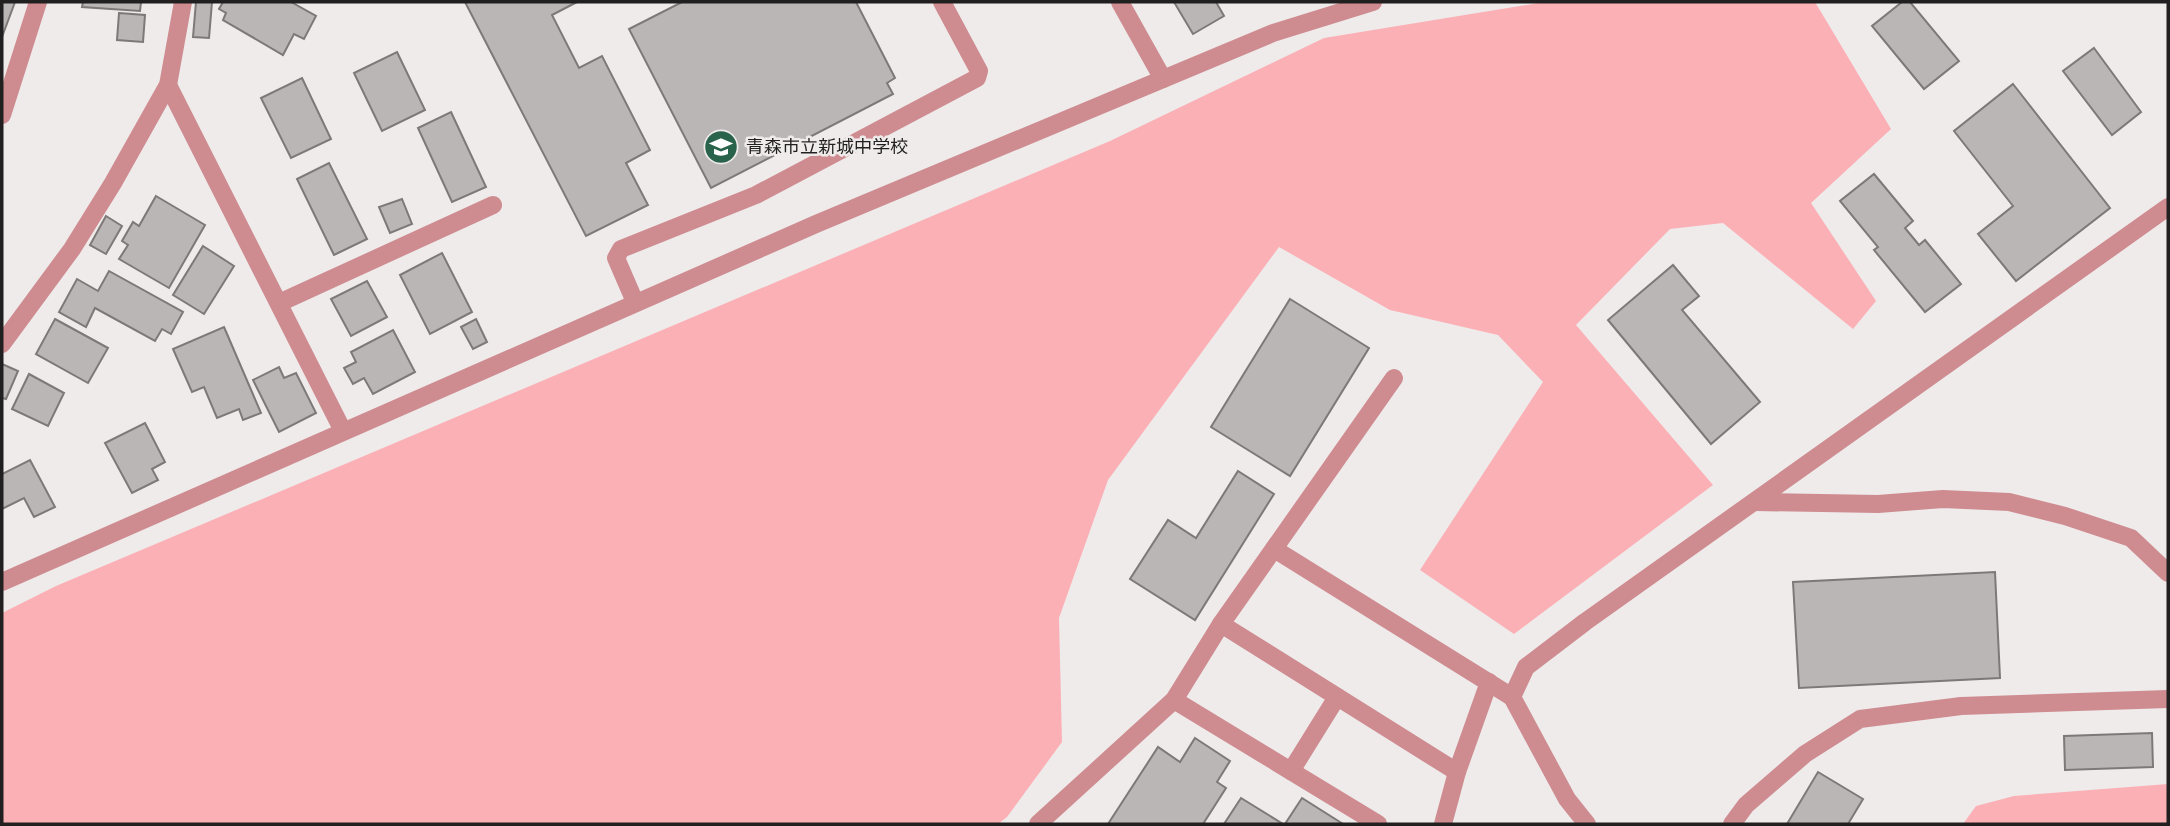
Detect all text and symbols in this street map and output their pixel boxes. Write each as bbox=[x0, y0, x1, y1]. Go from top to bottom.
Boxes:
school or university icon: 青森市立新城中学校 bbox=[702, 128, 740, 166]
place label: 青森市立新城中学校 bbox=[746, 135, 908, 159]

